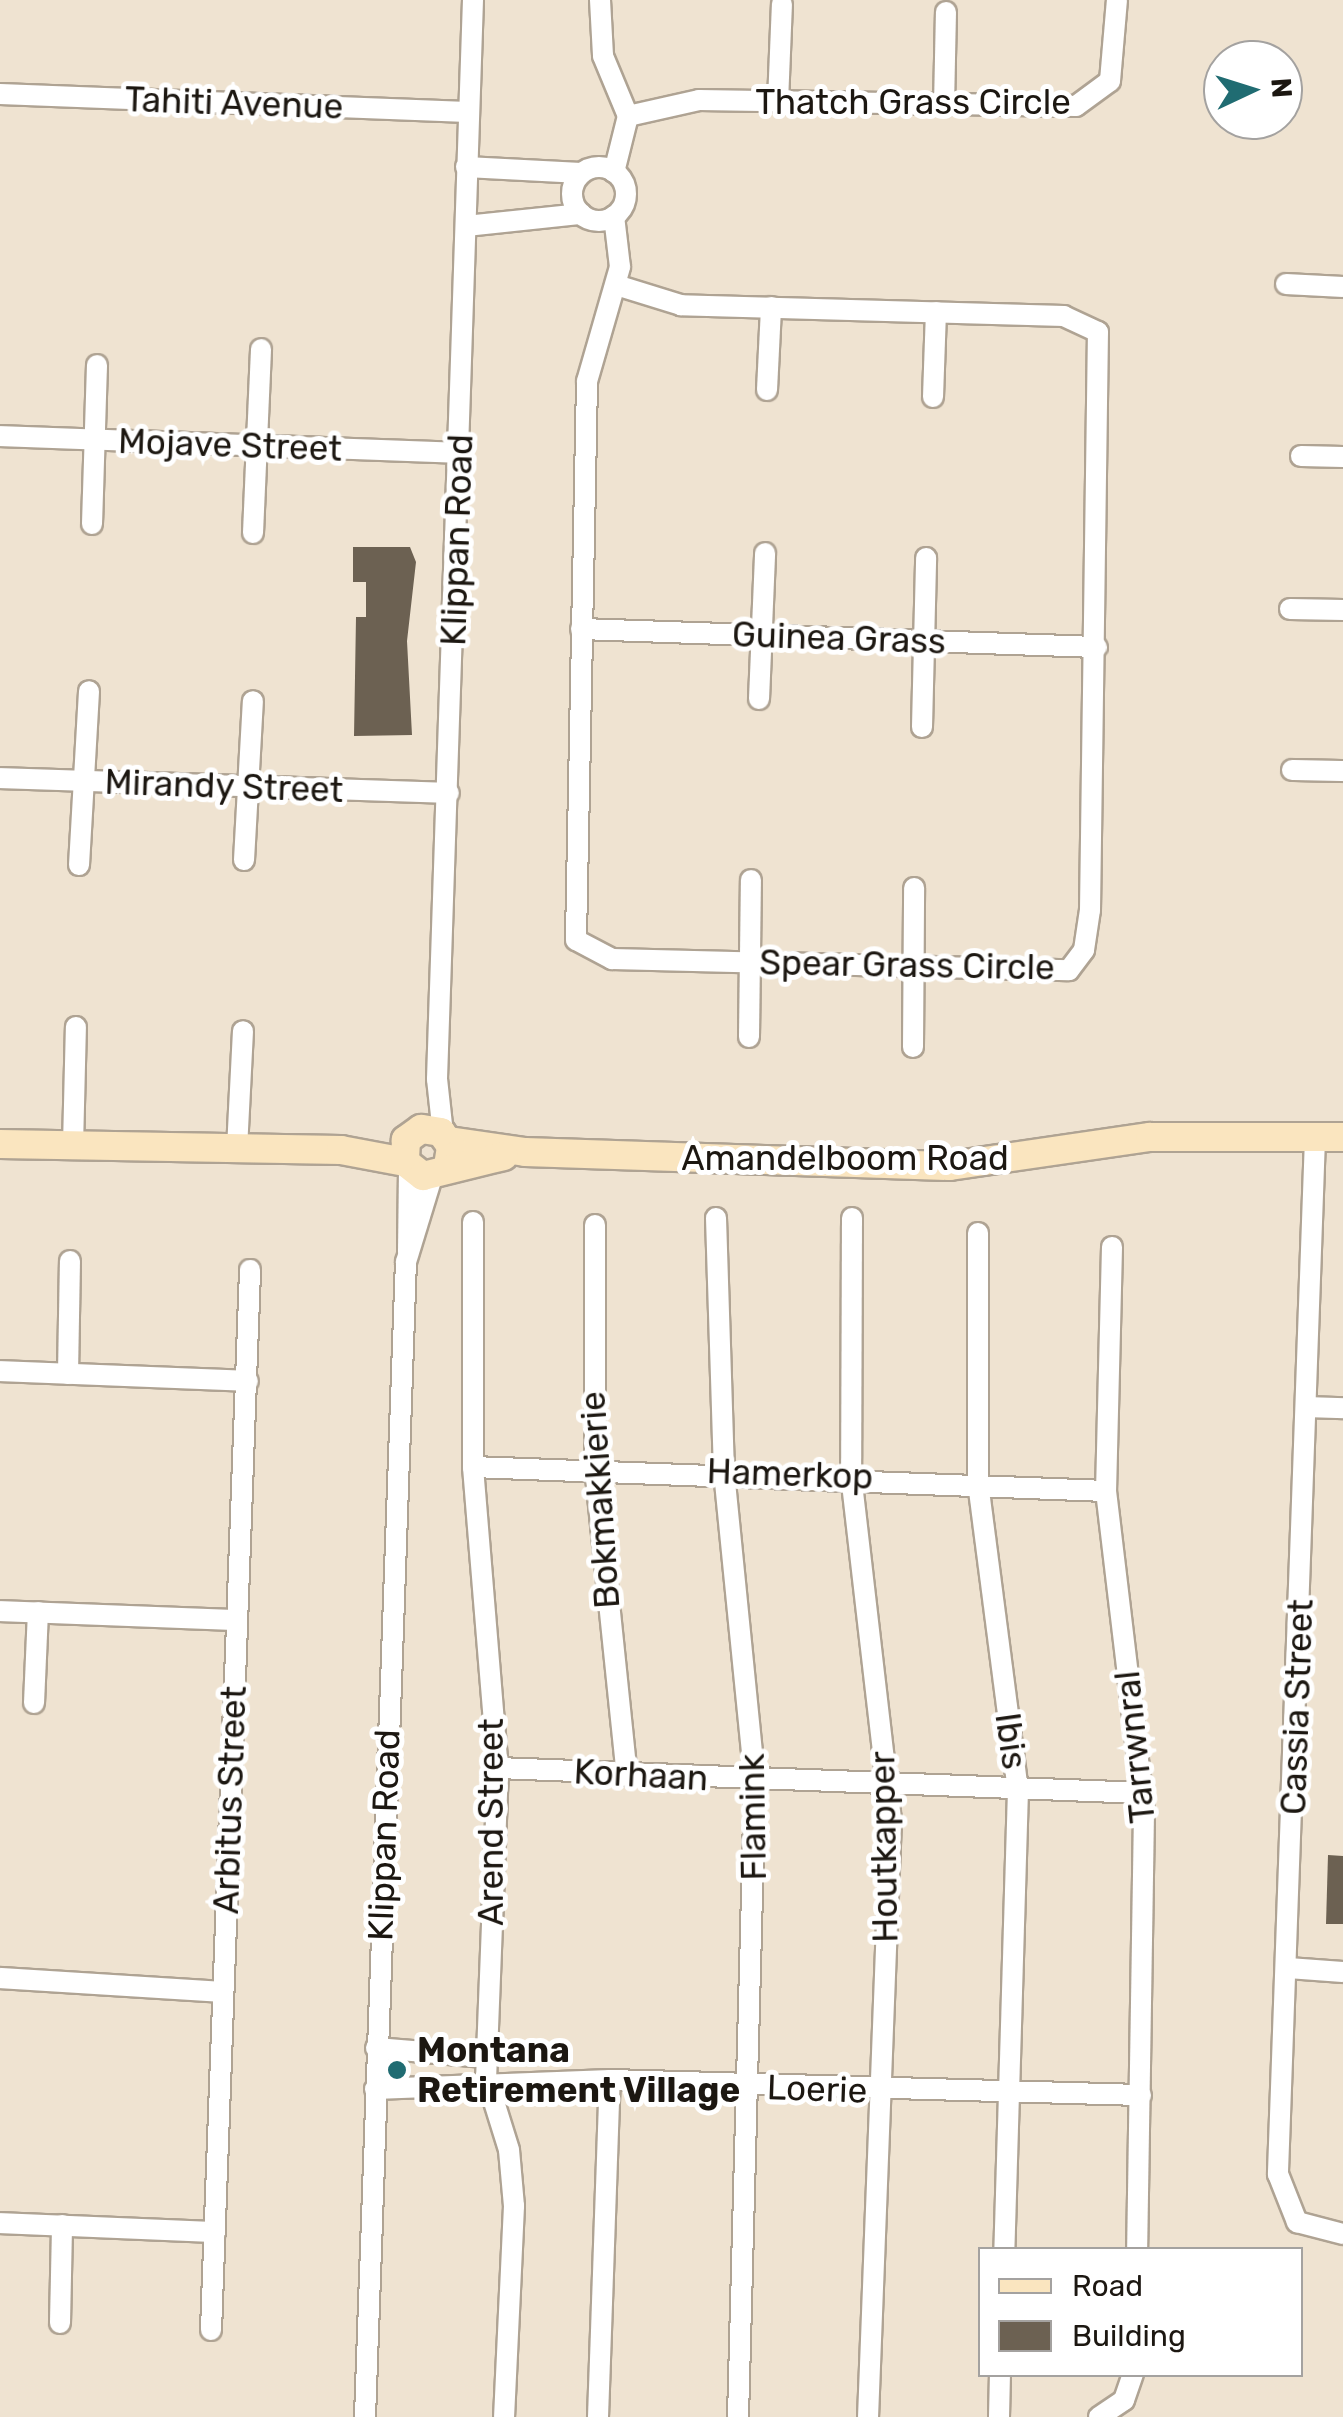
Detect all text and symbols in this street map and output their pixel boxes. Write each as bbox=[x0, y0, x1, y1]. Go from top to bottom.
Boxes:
north arrow bbox=[1203, 40, 1303, 140]
text: N bbox=[1264, 77, 1299, 99]
street label: Tahiti Avenue bbox=[124, 78, 344, 128]
street label: Thatch Grass Circle bbox=[755, 81, 1071, 123]
street label: Mojave Street bbox=[117, 420, 343, 470]
street label: Klippan Road bbox=[432, 433, 482, 647]
street label: Guinea Grass bbox=[731, 613, 947, 663]
street label: Mirandy Street bbox=[103, 761, 345, 811]
street label: Spear Grass Circle bbox=[759, 941, 1055, 989]
street label: Amandelboom Road bbox=[681, 1137, 1009, 1179]
street label: Bokmakkierie bbox=[571, 1390, 629, 1610]
street label: Hamerkop bbox=[706, 1450, 874, 1498]
street label: Cassia Street bbox=[1272, 1598, 1322, 1816]
street label: Tarrwnral bbox=[1106, 1669, 1164, 1825]
street label: Arbitus Street bbox=[205, 1685, 255, 1915]
street label: Ibis bbox=[986, 1710, 1036, 1772]
street label: Arend Street bbox=[470, 1718, 512, 1926]
street label: Klippan Road bbox=[359, 1728, 409, 1942]
street label: Korhaan bbox=[573, 1751, 709, 1799]
street label: Houtkapper bbox=[861, 1751, 907, 1943]
street label: Flamink bbox=[731, 1753, 775, 1881]
place label: Montana Retirement Village bbox=[417, 2029, 741, 2111]
marker: Montana Retirement Village bbox=[386, 2059, 408, 2081]
street label: Loerie bbox=[766, 2066, 868, 2112]
legend bbox=[978, 2247, 1303, 2377]
text: Road bbox=[1072, 2268, 1143, 2304]
text: Building bbox=[1072, 2318, 1186, 2354]

